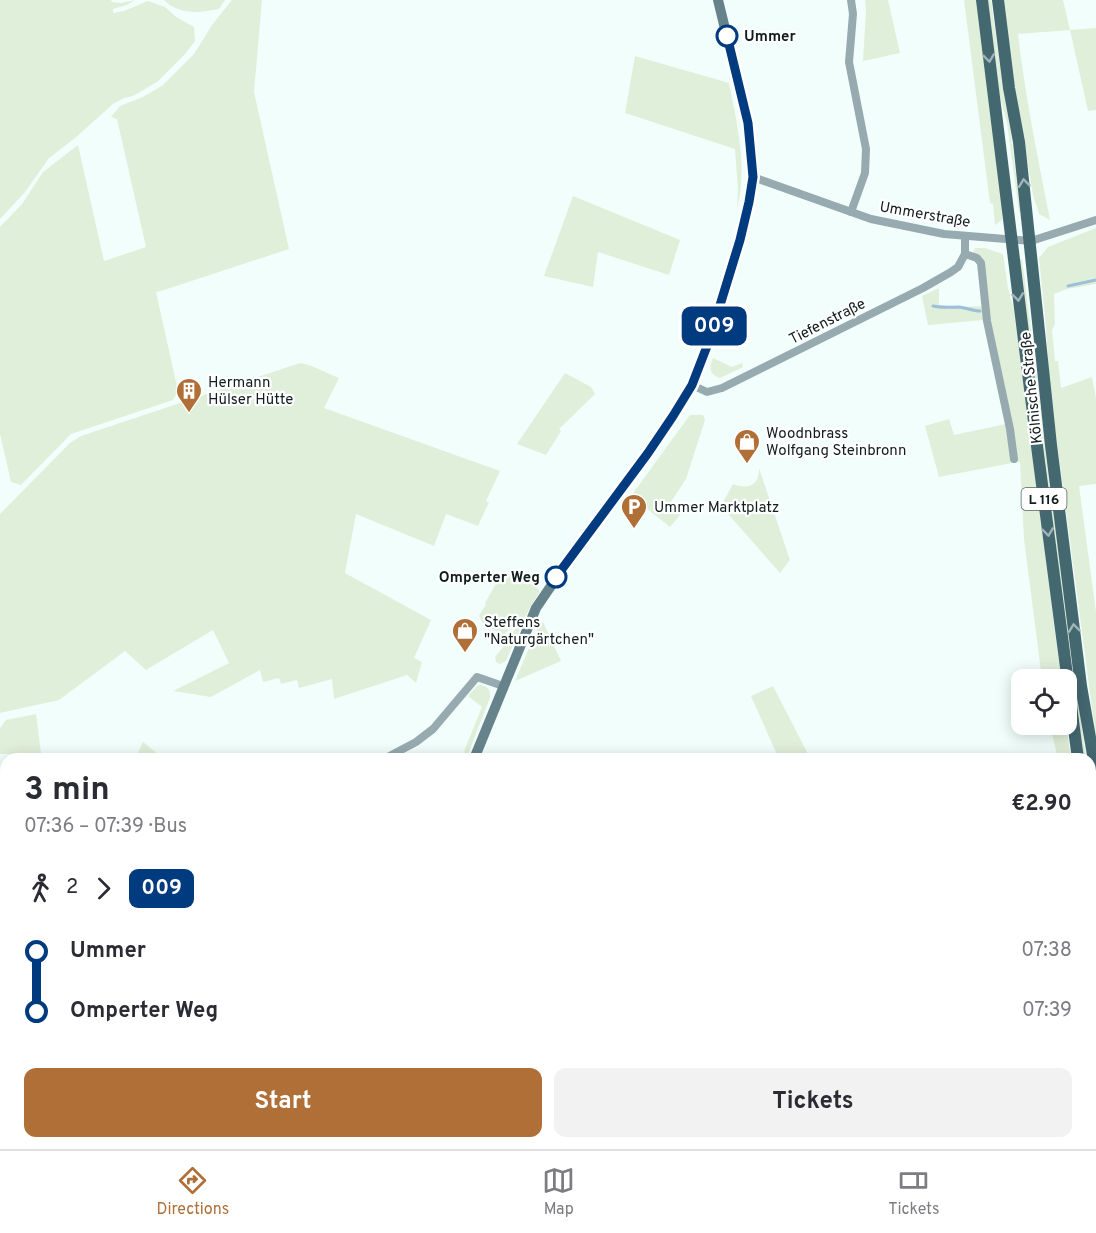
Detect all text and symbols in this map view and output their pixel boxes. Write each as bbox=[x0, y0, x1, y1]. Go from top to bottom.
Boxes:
marker: Ummer bbox=[716, 25, 738, 47]
place label: Ummer bbox=[744, 28, 797, 47]
one-way arrow bbox=[982, 54, 995, 63]
one-way arrow bbox=[1018, 178, 1031, 187]
street label: Ummerstraße bbox=[878, 198, 972, 233]
one-way arrow bbox=[1011, 292, 1024, 301]
street label: Tiefenstraße bbox=[786, 295, 869, 350]
line badge: 009 bbox=[680, 306, 748, 346]
text: 009 bbox=[694, 313, 734, 340]
street label: Kölnische Straße bbox=[1017, 331, 1048, 445]
place label: Hermann Hülser Hütte bbox=[208, 374, 293, 410]
building icon: Hermann Hülser Hütte bbox=[174, 376, 204, 414]
place label: Woodnbrass Wolfgang Steinbronn bbox=[766, 425, 906, 461]
shop icon: Woodnbrass Wolfgang Steinbronn bbox=[732, 427, 762, 465]
road number: L 116 bbox=[1022, 488, 1066, 510]
parking icon: Ummer Marktplatz bbox=[619, 492, 649, 530]
place label: Ummer Marktplatz bbox=[654, 499, 779, 518]
one-way arrow bbox=[1041, 527, 1053, 536]
marker: Omperter Weg bbox=[545, 566, 567, 588]
place label: Omperter Weg bbox=[439, 569, 540, 588]
place label: Steffens "Naturgärtchen" bbox=[484, 614, 594, 650]
shop icon: Steffens "Naturgärtchen" bbox=[450, 616, 480, 654]
one-way arrow bbox=[1068, 624, 1081, 633]
map controls bbox=[1011, 669, 1077, 735]
button: locate bbox=[1011, 669, 1077, 735]
text: 3 min bbox=[24, 770, 110, 812]
text: €2.90 bbox=[1011, 791, 1072, 818]
text: 07:36 – 07:39 · Bus bbox=[24, 814, 187, 840]
icon: walk bbox=[24, 872, 57, 905]
icon: forward bbox=[87, 872, 120, 905]
text: 2 bbox=[66, 875, 78, 901]
text: 009 bbox=[141, 875, 182, 902]
text: Ummer bbox=[70, 938, 146, 965]
text: 07:38 bbox=[1021, 938, 1072, 964]
text: Omperter Weg bbox=[70, 998, 218, 1025]
text: 07:39 bbox=[1022, 998, 1072, 1024]
button: Start bbox=[24, 1068, 542, 1137]
button: Tickets bbox=[554, 1068, 1072, 1137]
tab: Directions bbox=[157, 1164, 229, 1220]
tab: Map bbox=[542, 1164, 575, 1220]
tab: Tickets bbox=[888, 1164, 939, 1220]

